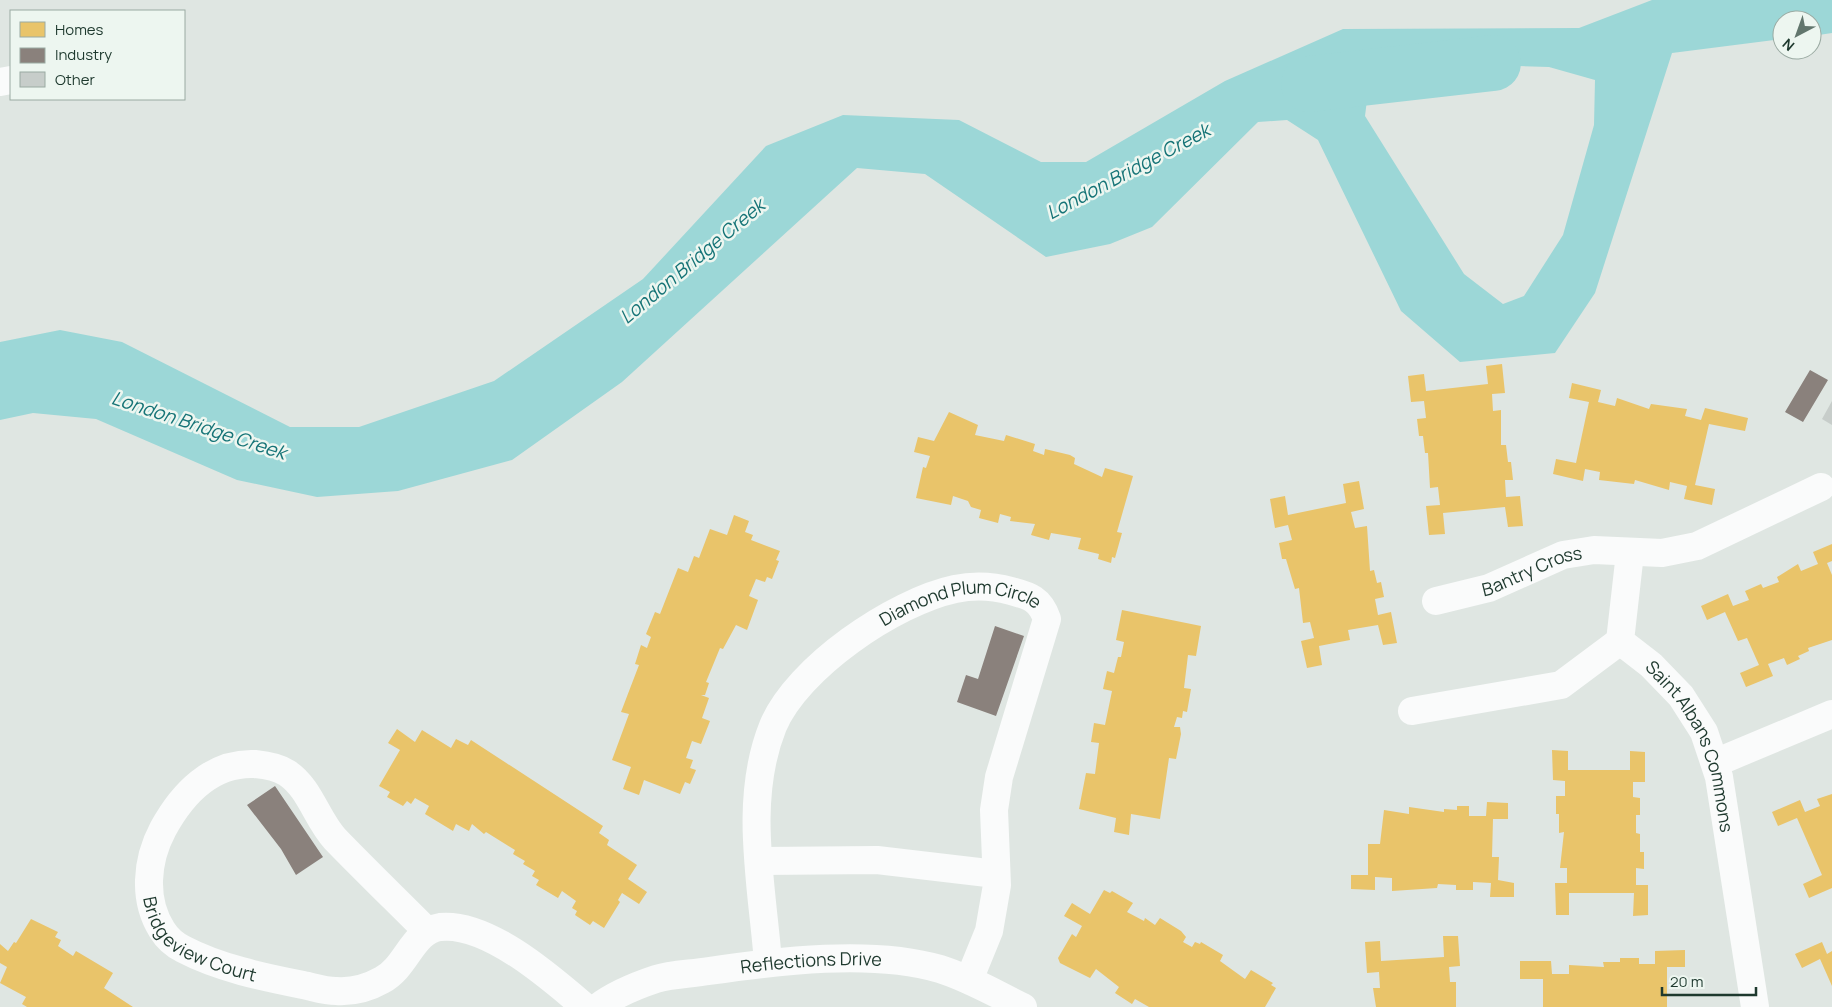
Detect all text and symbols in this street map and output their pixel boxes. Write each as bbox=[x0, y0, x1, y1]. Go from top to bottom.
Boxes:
legend bbox=[10, 10, 185, 100]
north arrow bbox=[1772, 10, 1822, 60]
text: Homes bbox=[55, 19, 104, 40]
text: N bbox=[1778, 35, 1798, 56]
text: Industry bbox=[55, 44, 112, 65]
text: Other bbox=[55, 69, 96, 90]
water label: London Bridge Creek bbox=[1042, 116, 1217, 225]
water label: London Bridge Creek bbox=[614, 191, 772, 329]
water label: London Bridge Creek bbox=[108, 385, 292, 466]
street label: Bantry Cross bbox=[1479, 540, 1584, 601]
street label: Diamond Plum Circle bbox=[875, 574, 1047, 631]
street label: Saint Albans Commons bbox=[1641, 655, 1739, 834]
street label: Bridgeview Court bbox=[138, 894, 259, 987]
street label: Reflections Drive bbox=[739, 946, 883, 979]
scale bar bbox=[1662, 964, 1756, 996]
text: 20 m bbox=[1670, 971, 1703, 992]

